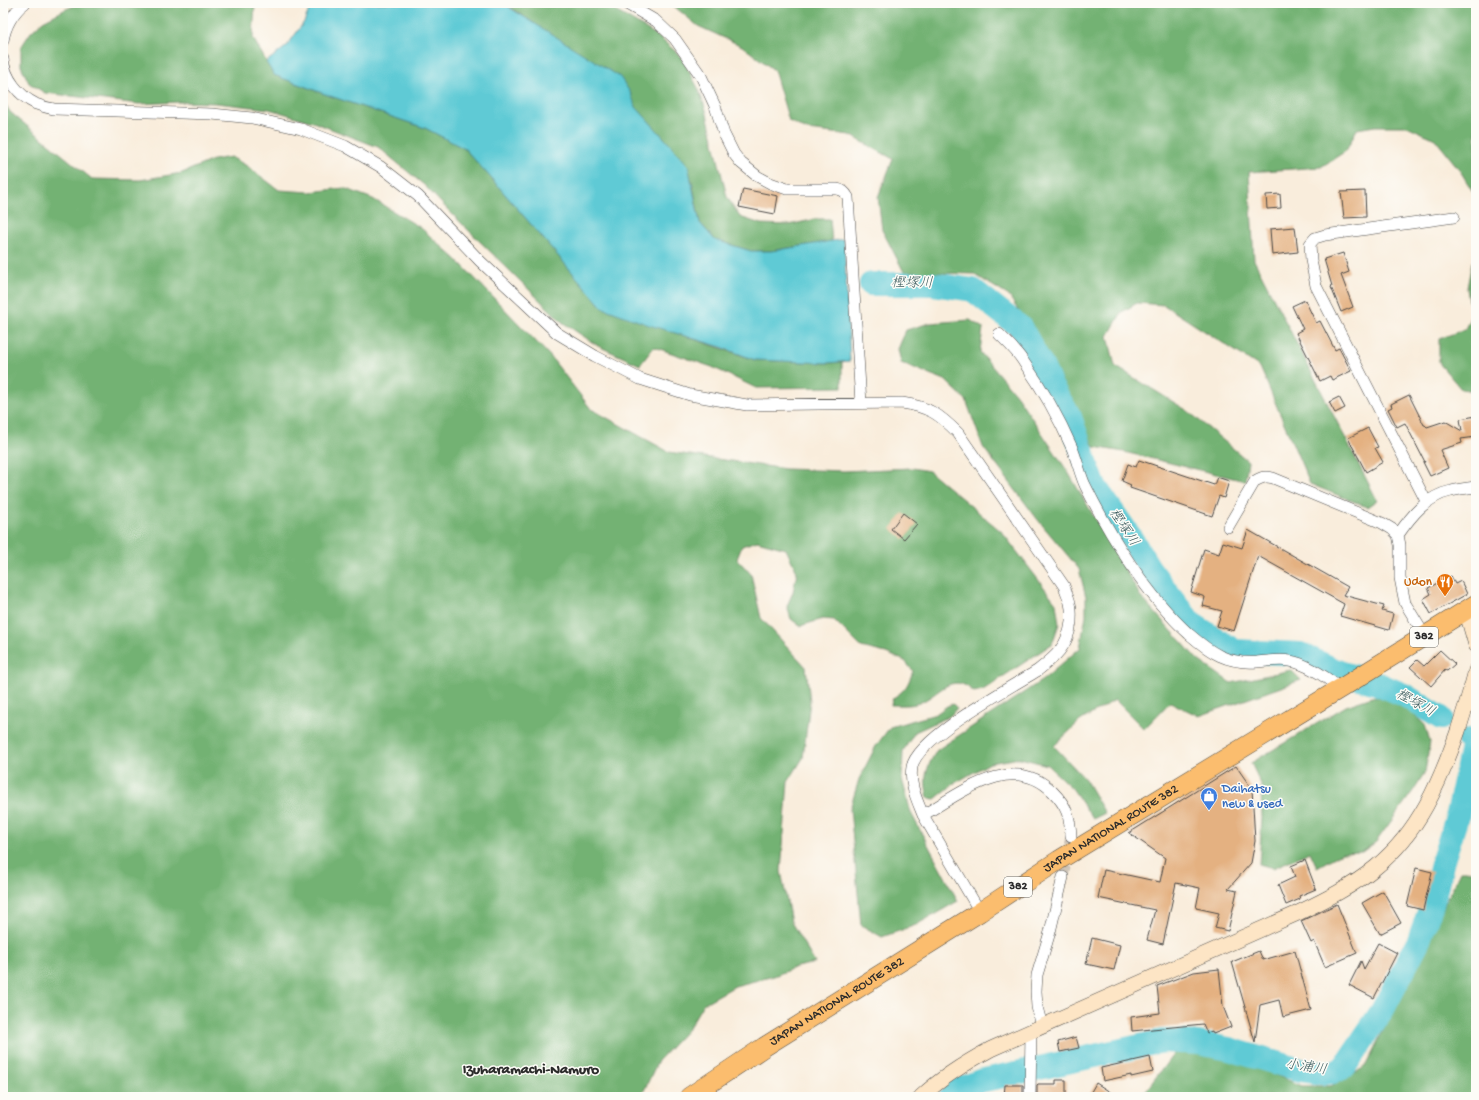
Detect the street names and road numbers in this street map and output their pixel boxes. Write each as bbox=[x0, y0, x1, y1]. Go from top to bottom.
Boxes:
road number: 382 bbox=[1410, 627, 1438, 647]
street label: JAPAN NATIONAL ROUTE 382 bbox=[1040, 781, 1182, 876]
road number: 382 bbox=[1004, 877, 1032, 897]
street label: JAPAN NATIONAL ROUTE 382 bbox=[767, 954, 907, 1049]

